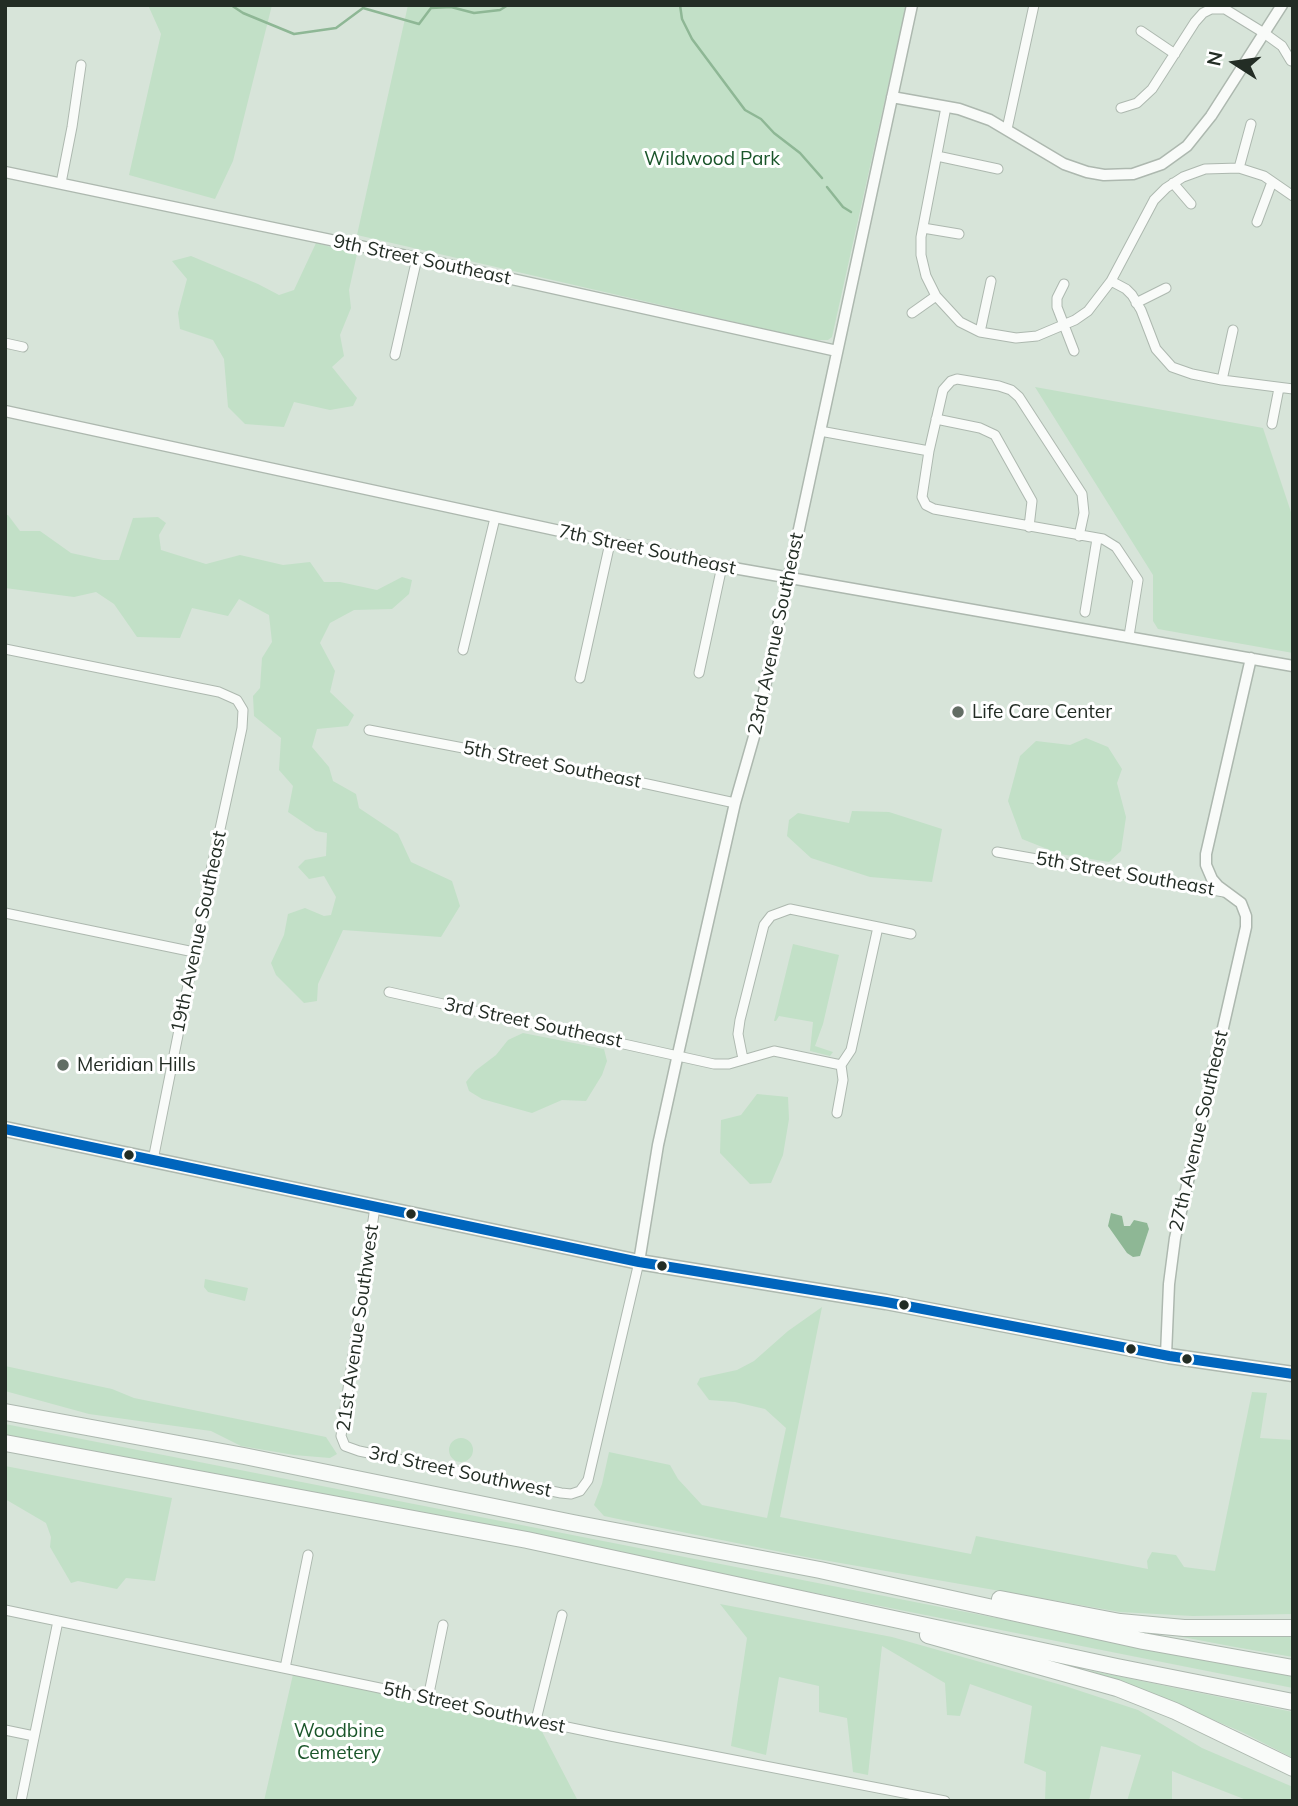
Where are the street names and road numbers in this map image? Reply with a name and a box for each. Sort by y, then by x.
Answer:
street label: 9th Street Southeast [331,230,513,290]
street label: 7th Street Southeast [556,520,738,580]
street label: 23rd Avenue Southeast [743,531,809,737]
street label: 5th Street Southeast [461,737,643,793]
street label: 19th Avenue Southeast [166,829,232,1035]
street label: 5th Street Southeast [1034,847,1216,901]
street label: 3rd Street Southeast [442,993,624,1053]
street label: 27th Avenue Southeast [1165,1028,1233,1234]
street label: 21st Avenue Southwest [332,1223,384,1433]
street label: 3rd Street Southwest [367,1442,553,1502]
street label: 5th Street Southwest [381,1678,567,1738]

